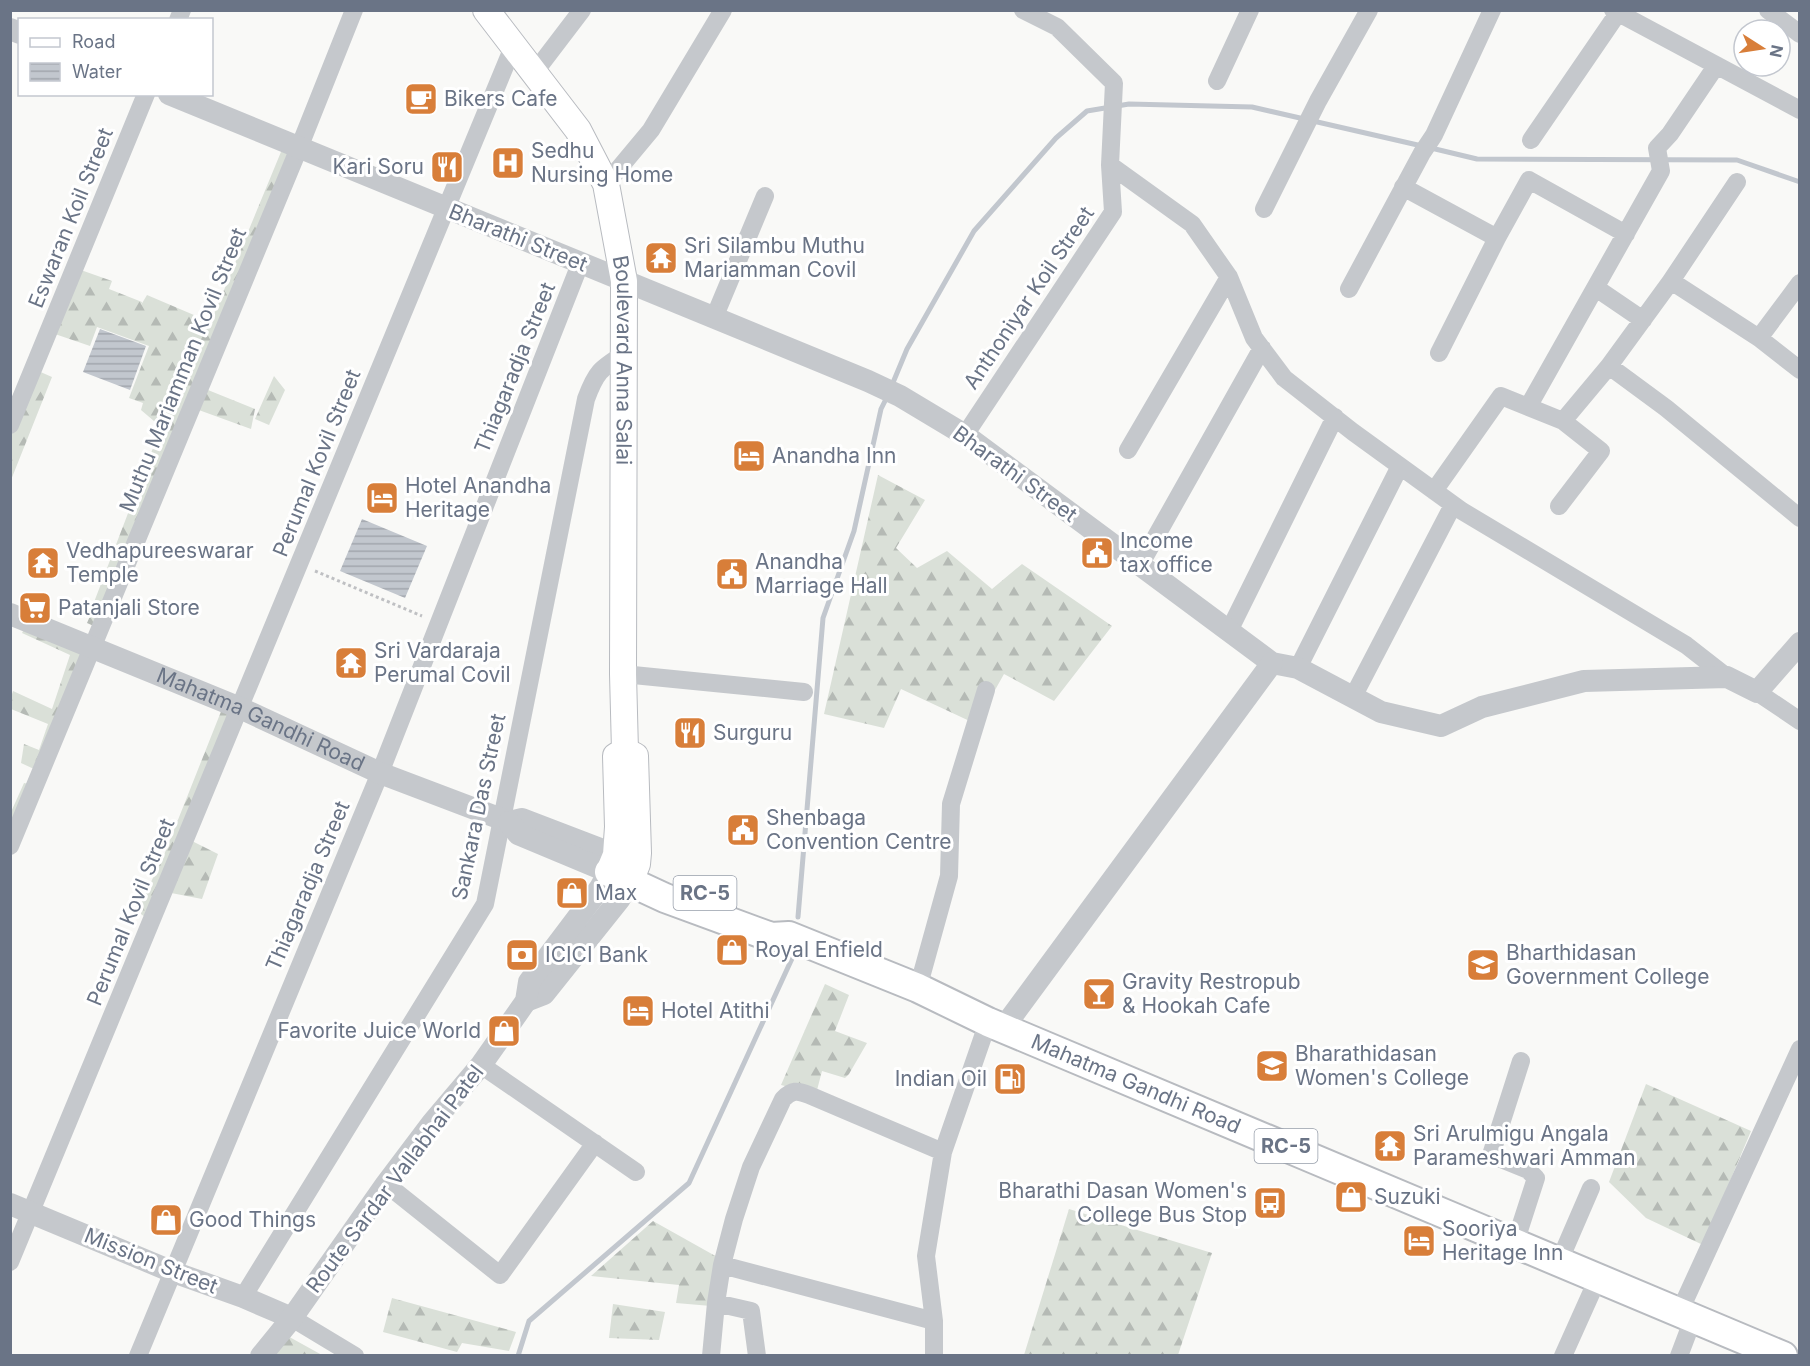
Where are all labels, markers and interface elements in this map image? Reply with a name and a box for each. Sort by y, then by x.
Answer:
legend [18,18,213,96]
north arrow [1732,18,1792,78]
text: Road [72,31,115,52]
text: N [1766,43,1788,59]
text: Water [72,61,122,82]
cafe icon: Bikers Cafe [403,81,439,117]
place label: Bikers Cafe [444,86,558,111]
street label: Eswaran Koil Street [23,124,118,311]
place label: Sedhu Nursing Home [531,138,673,187]
hospital icon: Sedhu Nursing Home [490,145,526,181]
restaurant icon: Kari Soru [429,149,465,185]
place label: Kari Soru [332,154,424,179]
street label: Bharathi Street [445,198,591,277]
street label: Anthoniyar Koil Street [958,202,1099,394]
street label: Muthu Mariamman Kovil Street [114,224,251,516]
place label: Sri Silambu Muthu Mariamman Covil [684,233,865,282]
temple icon: Sri Silambu Muthu Mariamman Covil [643,240,679,276]
street label: Boulevard Anna Salai [608,253,637,465]
street label: Thiagaradja Street [469,279,560,457]
street label: Perumal Kovil Street [268,365,366,560]
street label: Bharathi Street [948,420,1082,527]
hotel icon: Anandha Inn [731,438,767,474]
place label: Anandha Inn [772,443,897,468]
place label: Hotel Anandha Heritage [405,473,551,522]
hotel icon: Hotel Anandha Heritage [364,480,400,516]
place label: Income tax office [1120,528,1213,577]
public building icon: Income tax office [1079,535,1115,571]
place label: Vedhapureeswarar Temple [66,538,254,587]
temple icon: Vedhapureeswarar Temple [25,545,61,581]
place label: Anandha Marriage Hall [755,549,888,598]
public building icon: Anandha Marriage Hall [714,556,750,592]
supermarket icon: Patanjali Store [17,590,53,626]
place label: Patanjali Store [58,595,200,620]
place label: Sri Vardaraja Perumal Covil [374,638,511,687]
temple icon: Sri Vardaraja Perumal Covil [333,645,369,681]
street label: Mahatma Gandhi Road [153,662,369,776]
street label: Sankara Das Street [447,711,510,902]
restaurant icon: Surguru [672,715,708,751]
place label: Surguru [713,720,792,745]
street label: Thiagaradja Street [260,797,355,975]
place label: Shenbaga Convention Centre [766,805,952,854]
public building icon: Shenbaga Convention Centre [725,812,761,848]
street label: Perumal Kovil Street [82,814,180,1009]
shop icon: Max [554,875,590,911]
road number: RC-5 [674,876,736,910]
place label: Max [595,880,637,905]
shop icon: Royal Enfield [714,932,750,968]
bank icon: ICICI Bank [504,937,540,973]
place label: Royal Enfield [755,937,883,962]
place label: Bharthidasan Government College [1506,940,1709,989]
place label: ICICI Bank [545,942,648,967]
school or university icon: Bharthidasan Government College [1465,947,1501,983]
place label: Gravity Restropub & Hookah Cafe [1122,969,1301,1018]
bar icon: Gravity Restropub & Hookah Cafe [1081,976,1117,1012]
hotel icon: Hotel Atithi [620,993,656,1029]
place label: Hotel Atithi [661,998,770,1023]
shop icon: Favorite Juice World [486,1013,522,1049]
place label: Favorite Juice World [277,1018,481,1043]
street label: Mahatma Gandhi Road [1028,1029,1245,1139]
place label: Bharathidasan Women's College [1295,1041,1469,1090]
school or university icon: Bharathidasan Women's College [1254,1048,1290,1084]
street label: Route Sardar Vallabhai Patel [301,1060,488,1298]
fuel station icon: Indian Oil [992,1061,1028,1097]
place label: Indian Oil [895,1066,987,1091]
place label: Sri Arulmigu Angala Parameshwari Amman [1413,1121,1636,1170]
temple icon: Sri Arulmigu Angala Parameshwari Amman [1372,1128,1408,1164]
road number: RC-5 [1254,1129,1318,1163]
place label: Bharathi Dasan Women's College Bus Stop [998,1178,1247,1227]
shop icon: Suzuki [1333,1179,1369,1215]
place label: Suzuki [1374,1184,1441,1209]
bus stop icon: Bharathi Dasan Women's College Bus Stop [1252,1185,1288,1221]
shop icon: Good Things [148,1202,184,1238]
place label: Good Things [189,1207,316,1232]
place label: Sooriya Heritage Inn [1442,1216,1563,1265]
street label: Mission Street [81,1222,222,1299]
hotel icon: Sooriya Heritage Inn [1401,1223,1437,1259]

